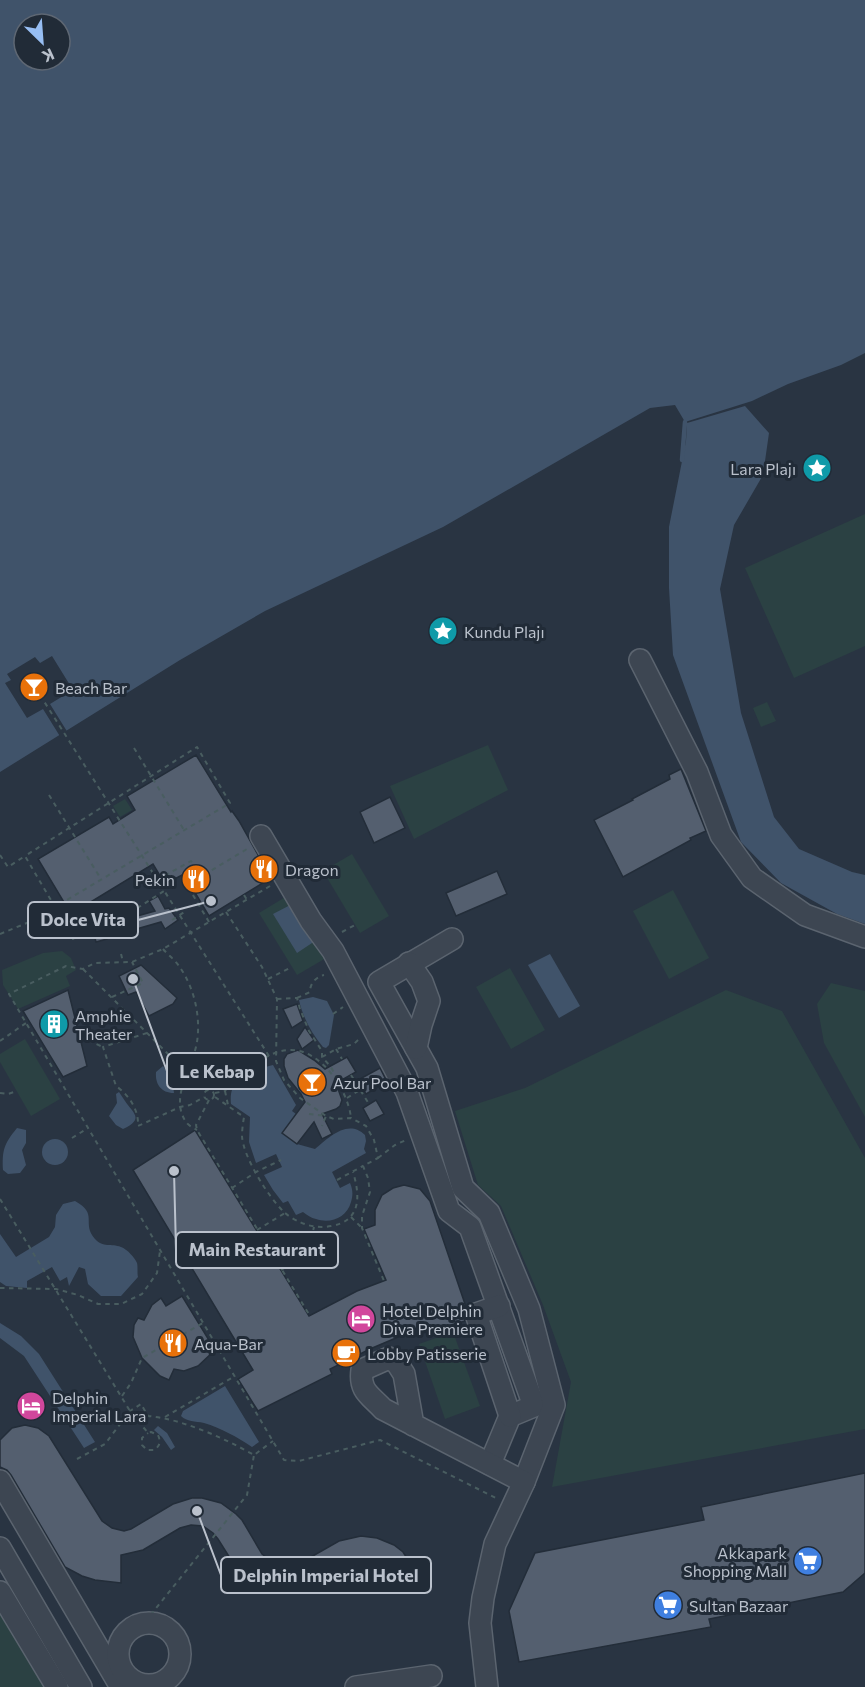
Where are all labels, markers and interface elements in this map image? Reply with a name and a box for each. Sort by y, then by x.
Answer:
north arrow [12,12,72,72]
text: K [39,45,58,67]
place icon: Lara Plajı [801,452,833,484]
place label: Lara Plajı [730,459,796,478]
place icon: Kundu Plajı [427,615,459,647]
place label: Kundu Plajı [464,622,545,641]
bar icon: Beach Bar [18,671,50,703]
place label: Beach Bar [55,678,128,697]
restaurant icon: Dragon [248,853,280,885]
place label: Dragon [285,860,339,879]
restaurant icon: Pekin [180,863,212,895]
place label: Pekin [135,870,175,889]
callout: Dolce Vita [28,902,138,938]
text: Dolce Vita [40,908,126,930]
place label: Amphie Theater [75,1006,133,1043]
building icon: Amphie Theater [38,1008,70,1040]
callout: Le Kebap [167,1053,266,1089]
text: Le Kebap [179,1060,255,1082]
bar icon: Azur Pool Bar [296,1066,328,1098]
place label: Azur Pool Bar [333,1073,432,1092]
callout: Main Restaurant [176,1232,338,1268]
text: Main Restaurant [188,1238,326,1260]
place label: Hotel Delphin Diva Premiere [382,1301,483,1338]
hotel icon: Hotel Delphin Diva Premiere [345,1303,377,1335]
restaurant icon: Aqua-Bar [157,1327,189,1359]
place label: Aqua-Bar [194,1334,264,1353]
cafe icon: Lobby Patisserie [330,1337,362,1369]
place label: Lobby Patisserie [367,1344,487,1363]
place label: Delphin Imperial Lara [52,1388,146,1425]
hotel icon: Delphin Imperial Lara [15,1390,47,1422]
place label: Akkapark Shopping Mall [683,1543,787,1580]
supermarket icon: Akkapark Shopping Mall [792,1545,824,1577]
callout: Delphin Imperial Hotel [221,1557,431,1593]
text: Delphin Imperial Hotel [233,1564,419,1586]
supermarket icon: Sultan Bazaar [652,1589,684,1621]
place label: Sultan Bazaar [689,1596,789,1615]

